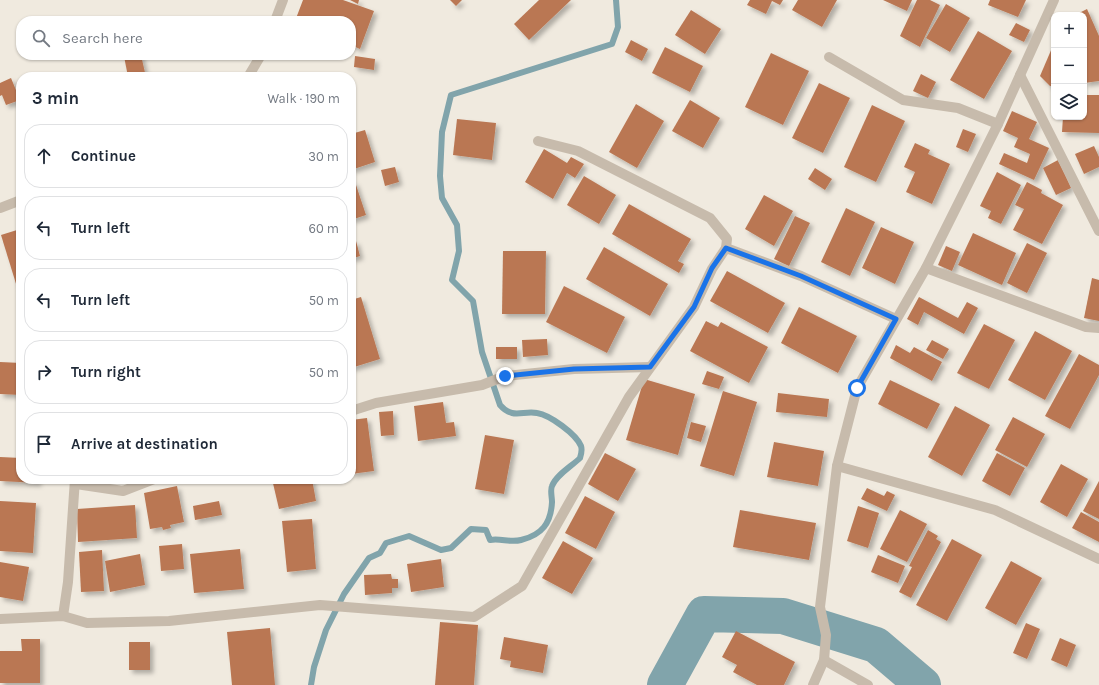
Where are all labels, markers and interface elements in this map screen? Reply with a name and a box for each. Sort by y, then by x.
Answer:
map controls [1051,12,1087,120]
button: + [1051,12,1087,48]
search box [16,16,356,60]
icon: search [30,27,52,49]
text: Search here [62,29,143,47]
button: − [1051,48,1087,84]
button: layers [1051,84,1087,120]
text: 3 min [32,88,79,108]
text: Walk · 190 m [267,91,340,106]
icon: ahead [33,145,55,167]
text: Continue [71,147,136,165]
text: 30 m [308,149,339,164]
icon: left [33,217,55,239]
text: Turn left [71,219,130,237]
text: 60 m [309,221,339,236]
icon: left [33,289,55,311]
text: Turn left [71,291,130,309]
text: 50 m [309,293,339,308]
icon: right [33,361,55,383]
text: Turn right [71,363,141,381]
text: 50 m [309,365,339,380]
route end [496,367,514,385]
route start [848,379,866,397]
icon: arrive [33,433,55,455]
text: Arrive at destination [71,435,218,453]

